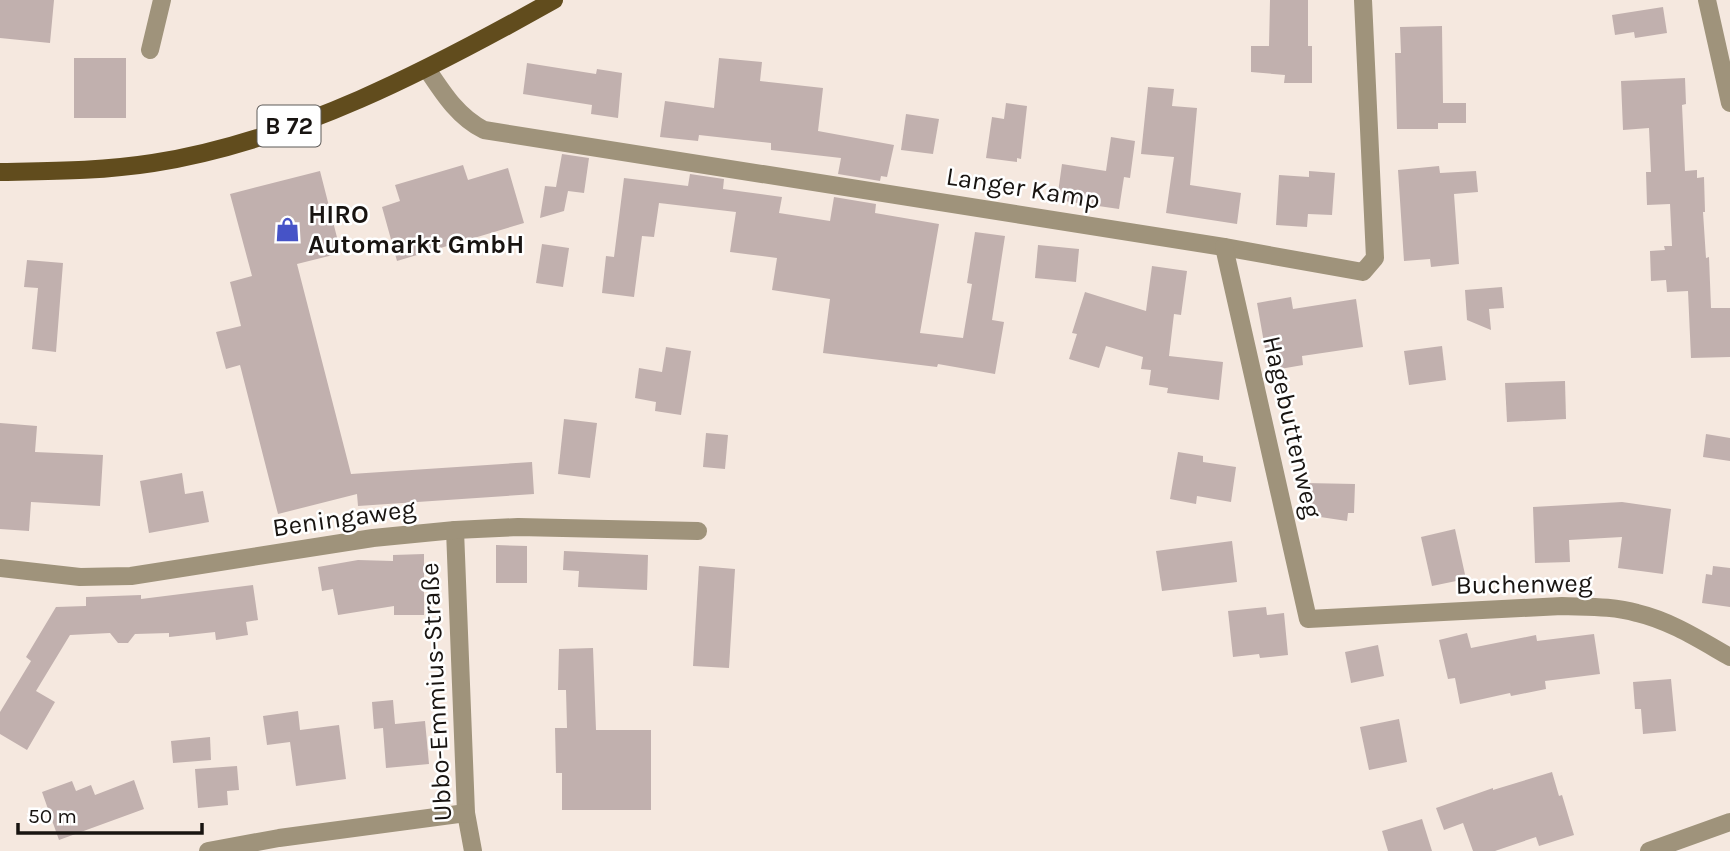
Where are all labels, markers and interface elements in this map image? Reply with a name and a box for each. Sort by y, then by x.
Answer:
road number: B 72 [258,106,320,146]
street label: Langer Kamp [944,161,1102,215]
place label: HIRO Automarkt GmbH [308,199,524,260]
shop icon: HIRO Automarkt GmbH [274,215,302,243]
street label: Hagebuttenweg [1256,333,1328,522]
street label: Beningaweg [270,493,418,543]
street label: Ubbo-Emmius-Straße [414,562,458,822]
street label: Buchenweg [1455,567,1593,601]
scale bar [18,792,201,836]
text: 50 m [28,804,77,828]

